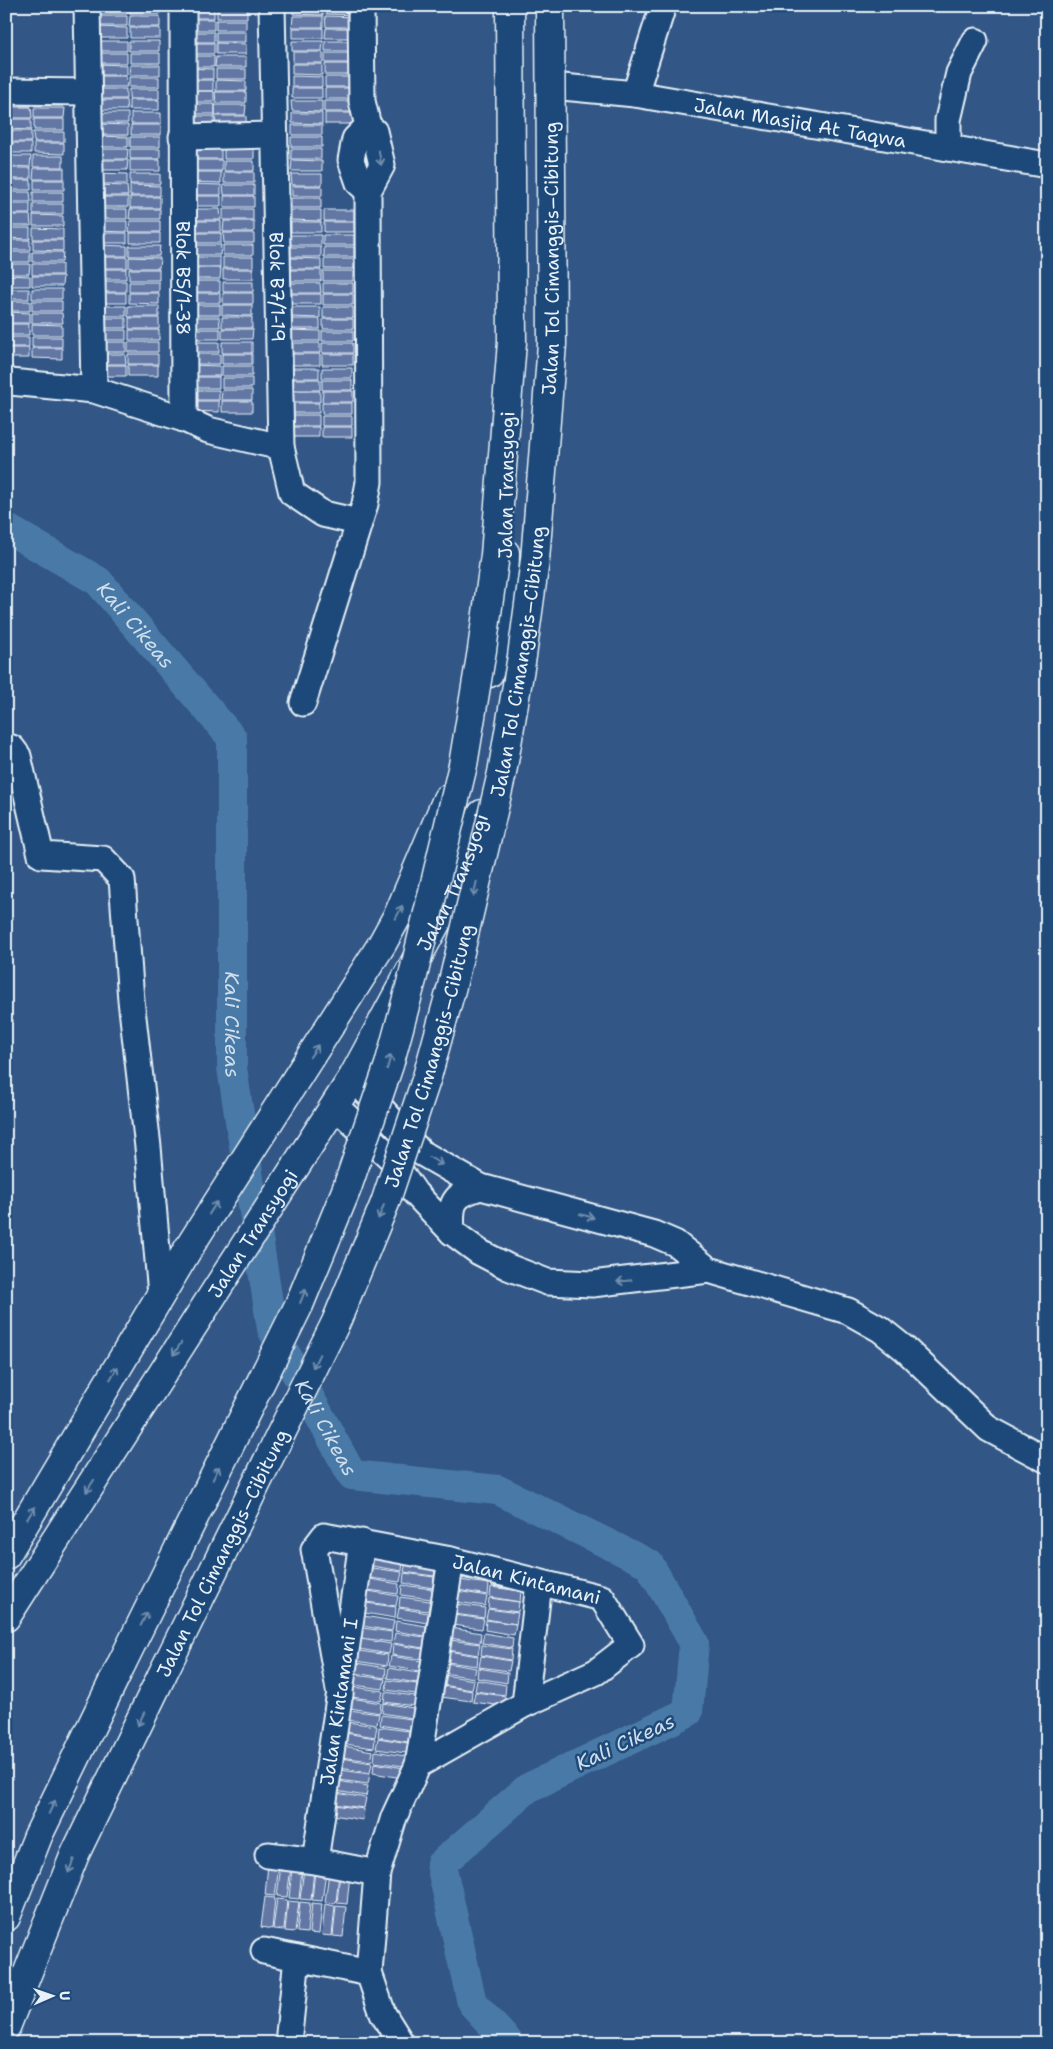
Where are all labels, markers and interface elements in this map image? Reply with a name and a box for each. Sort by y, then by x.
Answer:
street label: Jalan Masjid At Taqwa [692,92,908,154]
street label: Jalan Tol Cimanggis–Cibitung [536,122,565,396]
one-way arrow [375,150,385,166]
street label: Blok B5/1-38 [171,221,196,335]
street label: Blok B7/1-19 [264,232,291,342]
street label: Jalan Transyogi [493,411,520,559]
street label: Jalan Tol Cimanggis–Cibitung [485,525,551,799]
water label: Kali Cikeas [91,576,180,674]
street label: Jalan Transyogi [411,810,494,955]
one-way arrow [470,880,479,896]
one-way arrow [395,905,404,920]
street label: Jalan Tol Cimanggis–Cibitung [379,922,479,1191]
water label: Kali Cikeas [219,971,246,1080]
one-way arrow [309,1044,319,1058]
one-way arrow [385,1054,395,1070]
one-way arrow [428,1156,442,1166]
street label: Jalan Transyogi [202,1165,303,1303]
one-way arrow [209,1202,219,1216]
one-way arrow [375,1205,384,1220]
one-way arrow [579,1211,595,1221]
one-way arrow [617,1276,633,1285]
one-way arrow [298,1289,308,1304]
one-way arrow [172,1342,182,1356]
one-way arrow [311,1354,321,1369]
one-way arrow [110,1367,120,1381]
water label: Kali Cikeas [289,1375,363,1481]
street label: Jalan Tol Cimanggis–Cibitung [151,1425,294,1682]
one-way arrow [212,1466,221,1481]
one-way arrow [84,1479,94,1493]
one-way arrow [26,1505,36,1520]
street label: Jalan Kintamani [450,1549,603,1610]
one-way arrow [140,1612,149,1627]
street label: Jalan Kintamani I [314,1616,364,1787]
water label: Kali Cikeas [571,1708,679,1776]
one-way arrow [136,1711,145,1726]
one-way arrow [48,1800,57,1815]
one-way arrow [65,1858,74,1873]
north arrow [28,1972,78,2022]
text: U [56,1990,74,2001]

